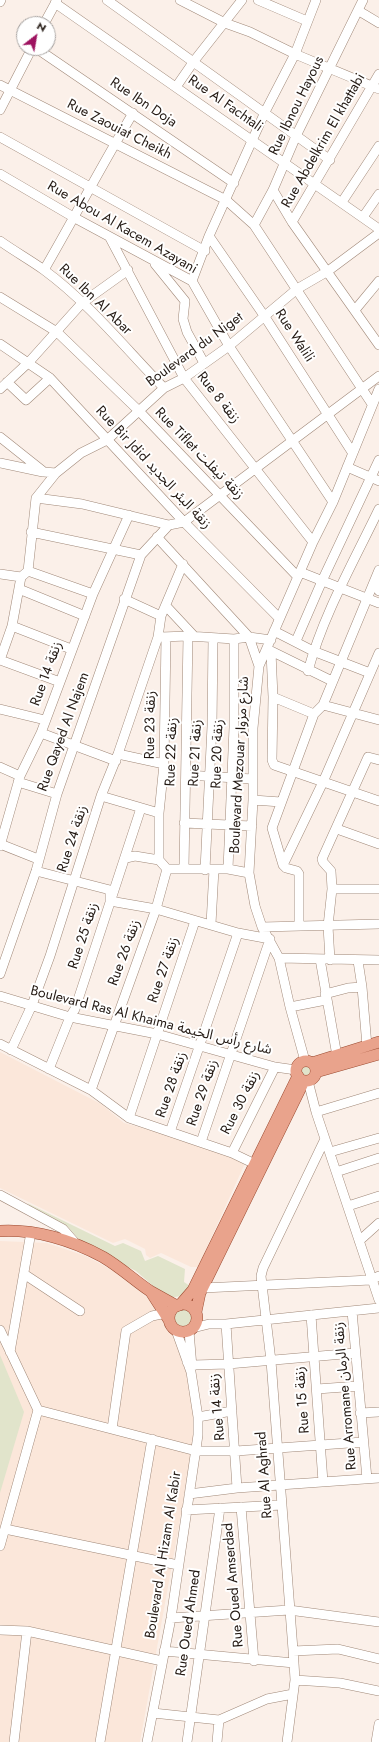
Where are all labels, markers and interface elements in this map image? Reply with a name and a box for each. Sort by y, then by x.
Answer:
north arrow [16,16,56,56]
text: N [34,17,50,36]
street label: Rue Ibnou Hayous [266,54,328,158]
street label: Rue Abdelkrim El khattabi [279,71,369,211]
street label: Rue Al Fachtali [184,72,266,136]
street label: Rue Ibn Doja [106,75,180,131]
street label: Rue Zaouiat Cheikh [64,96,174,164]
street label: Rue Abou Al Kacem Azayani [44,178,200,278]
street label: Rue Ibn Al Abar [55,261,135,339]
street label: Rue Walili [271,306,317,366]
street label: Boulevard du Niget [143,309,247,391]
street label: Rue 8 زنقة [193,369,243,427]
street label: Rue Bir Jdid زنقة البئر الجديد [92,403,214,533]
street label: Rue Tiflet زنقة تيفلت [151,405,247,503]
street label: Rue 14 زنقة [28,639,66,709]
street label: Rue Qayed Al Najem [35,670,93,794]
street label: Boulevard Mezouar شارع مزوار [227,676,253,854]
street label: Rue 23 زنقة [142,691,160,759]
street label: Rue 22 زنقة [162,717,182,787]
street label: Rue 21 زنقة [186,719,206,787]
street label: Rue 20 زنقة [208,719,228,789]
street label: Rue 24 زنقة [54,804,92,874]
street label: Rue 25 زنقة [65,901,103,971]
street label: Rue 26 زنقة [105,918,145,988]
street label: Rue 27 زنقة [145,935,183,1005]
street label: Boulevard Ras Al Khaima شارع رأس الخيمة [29,983,273,1059]
street label: Rue 28 زنقة [153,1050,191,1120]
street label: Rue 29 زنقة [184,1058,222,1128]
street label: Rue 30 زنقة [218,1068,264,1138]
street label: Rue Arromane زنقة الرمان [331,1321,361,1471]
street label: Rue 15 زنقة [292,1366,314,1434]
street label: Rue 14 زنقة [207,1373,229,1441]
street label: Rue Al Aghrad [254,1431,276,1519]
street label: Boulevard Al Hizam Al Kabir [142,1470,186,1640]
street label: Rue Oued Amserdad [220,1522,248,1648]
street label: Rue Oued Ahmed [173,1569,205,1677]

